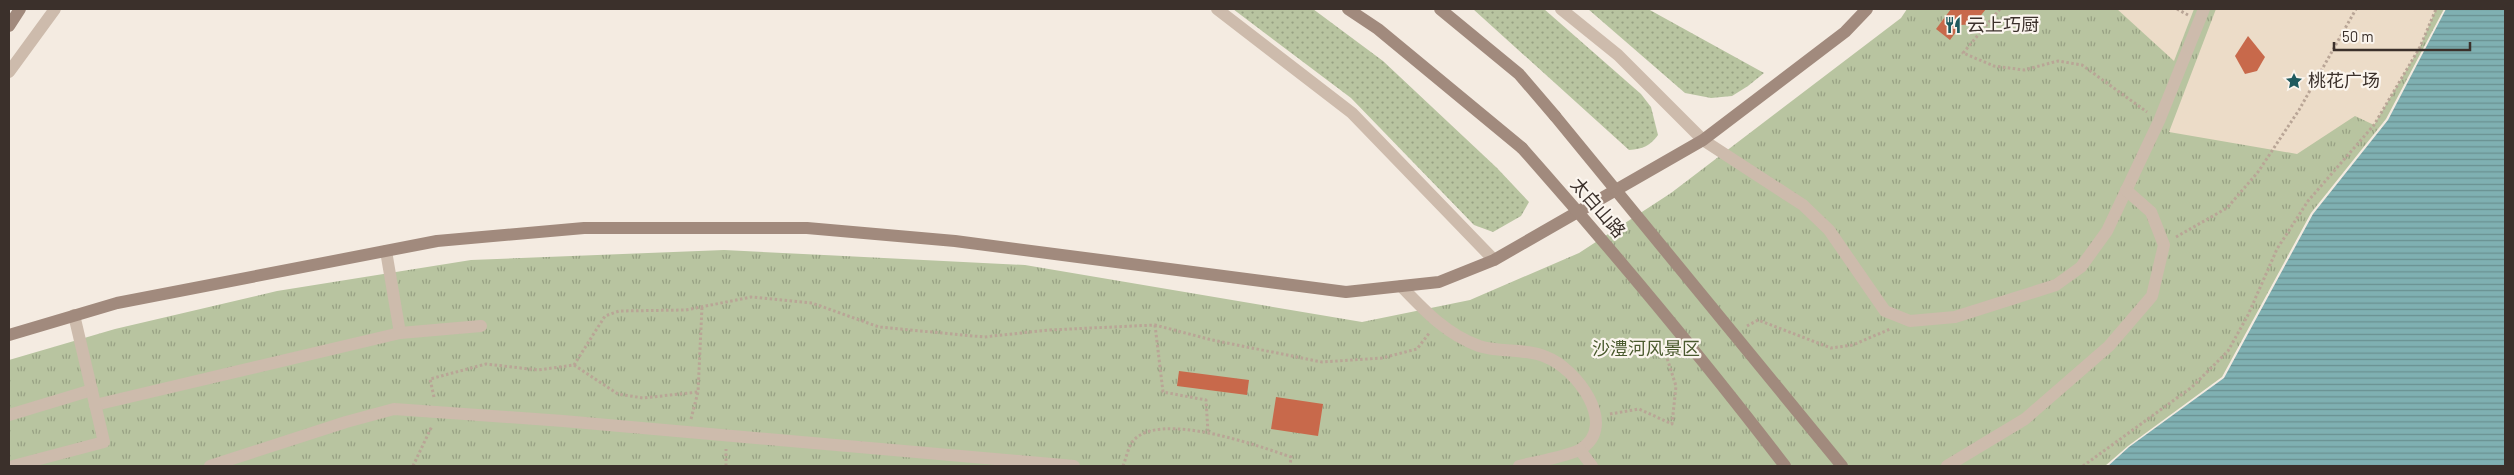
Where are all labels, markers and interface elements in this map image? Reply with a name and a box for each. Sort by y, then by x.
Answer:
place label: 云上巧厨 [1967,13,2039,35]
restaurant icon: 云上巧厨 [1943,15,1963,35]
scale bar [2334,20,2470,52]
text: 50 m [2342,27,2374,45]
place label: 桃花广场 [2308,69,2380,91]
place icon: 桃花广场 [2284,71,2304,91]
street label: 太白山路 [1567,173,1631,242]
park label: 沙澧河风景区 [1592,337,1700,359]

